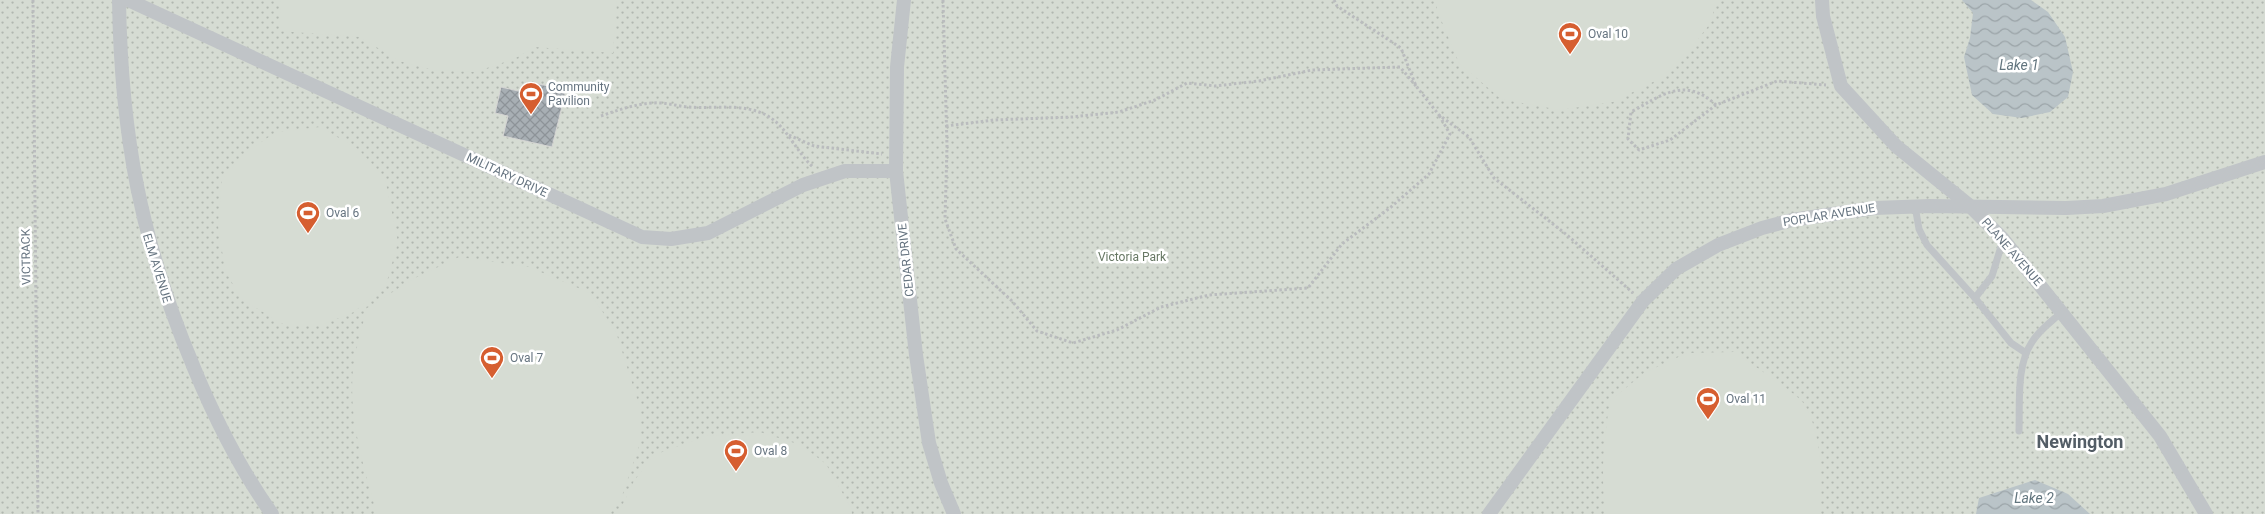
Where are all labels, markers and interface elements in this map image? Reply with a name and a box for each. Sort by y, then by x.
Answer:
sports icon: Oval 10 [1557,21,1583,55]
place label: Oval 10 [1588,27,1628,41]
water label: Lake 1 [1999,57,2039,73]
place label: Community Pavilion [548,80,610,108]
sports icon: Community Pavilion [518,81,544,115]
street label: MILITARY DRIVE [464,150,550,200]
sports icon: Oval 6 [295,200,321,234]
street label: POPLAR AVENUE [1782,201,1876,229]
place label: Oval 6 [326,206,359,220]
street label: PLANE AVENUE [1979,215,2045,289]
street label: CEDAR DRIVE [895,223,917,297]
street label: VICTRACK [19,228,33,285]
street label: ELM AVENUE [140,232,174,304]
park label: Victoria Park [1098,250,1167,264]
sports icon: Oval 7 [479,345,505,379]
place label: Oval 7 [510,351,543,365]
sports icon: Oval 11 [1695,386,1721,420]
place label: Oval 11 [1726,392,1766,406]
district label: Newington [2037,431,2123,452]
sports icon: Oval 8 [723,438,749,472]
place label: Oval 8 [754,444,787,458]
water label: Lake 2 [2014,490,2054,506]

